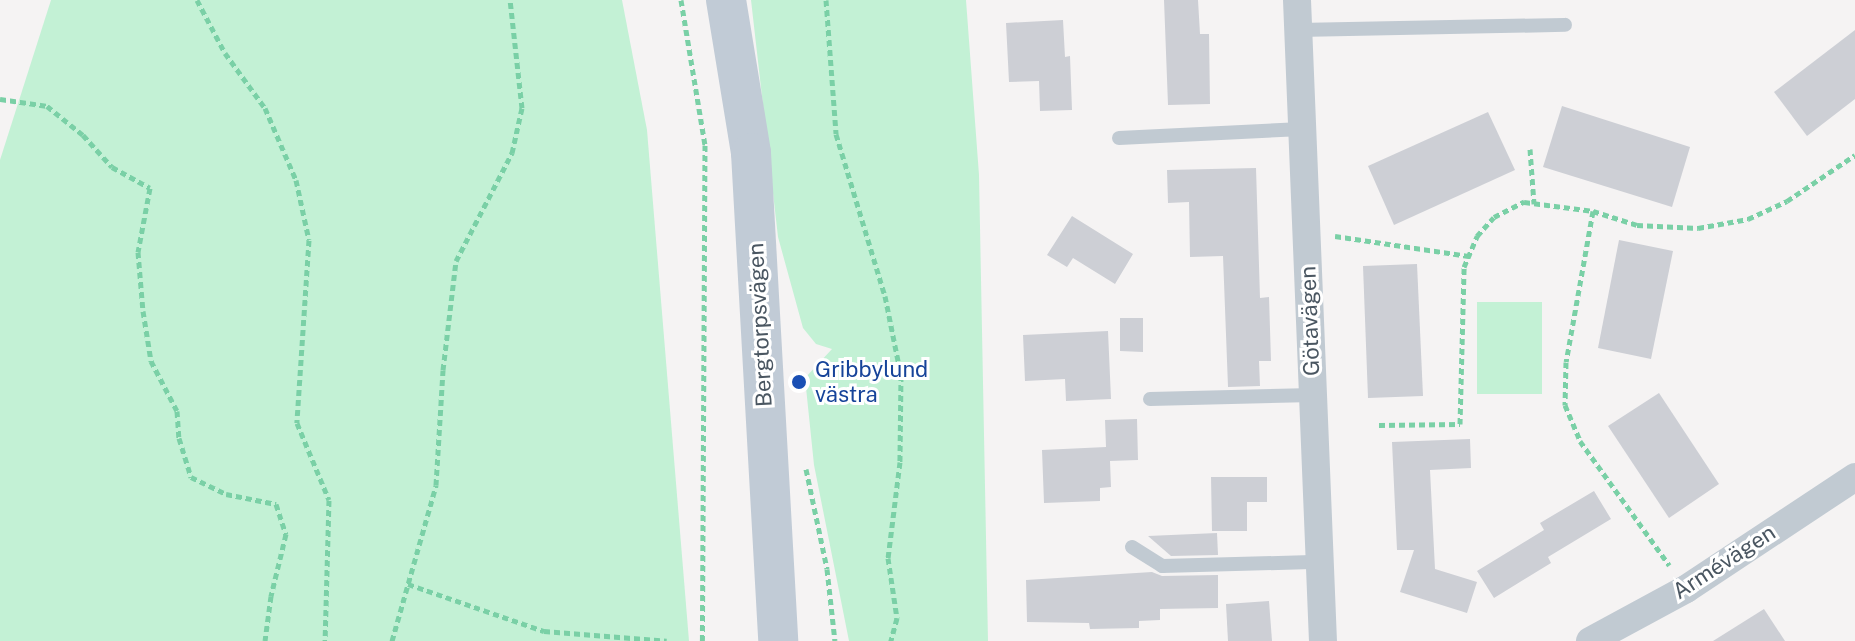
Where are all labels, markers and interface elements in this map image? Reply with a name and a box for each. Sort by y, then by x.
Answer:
street label: Bergtorpsvägen [743,242,777,408]
street label: Götavägen [1295,266,1325,376]
place label: Gribbylund västra [815,356,928,408]
marker: Gribbylund västra [790,373,808,391]
street label: Armévägen [1668,519,1780,605]

